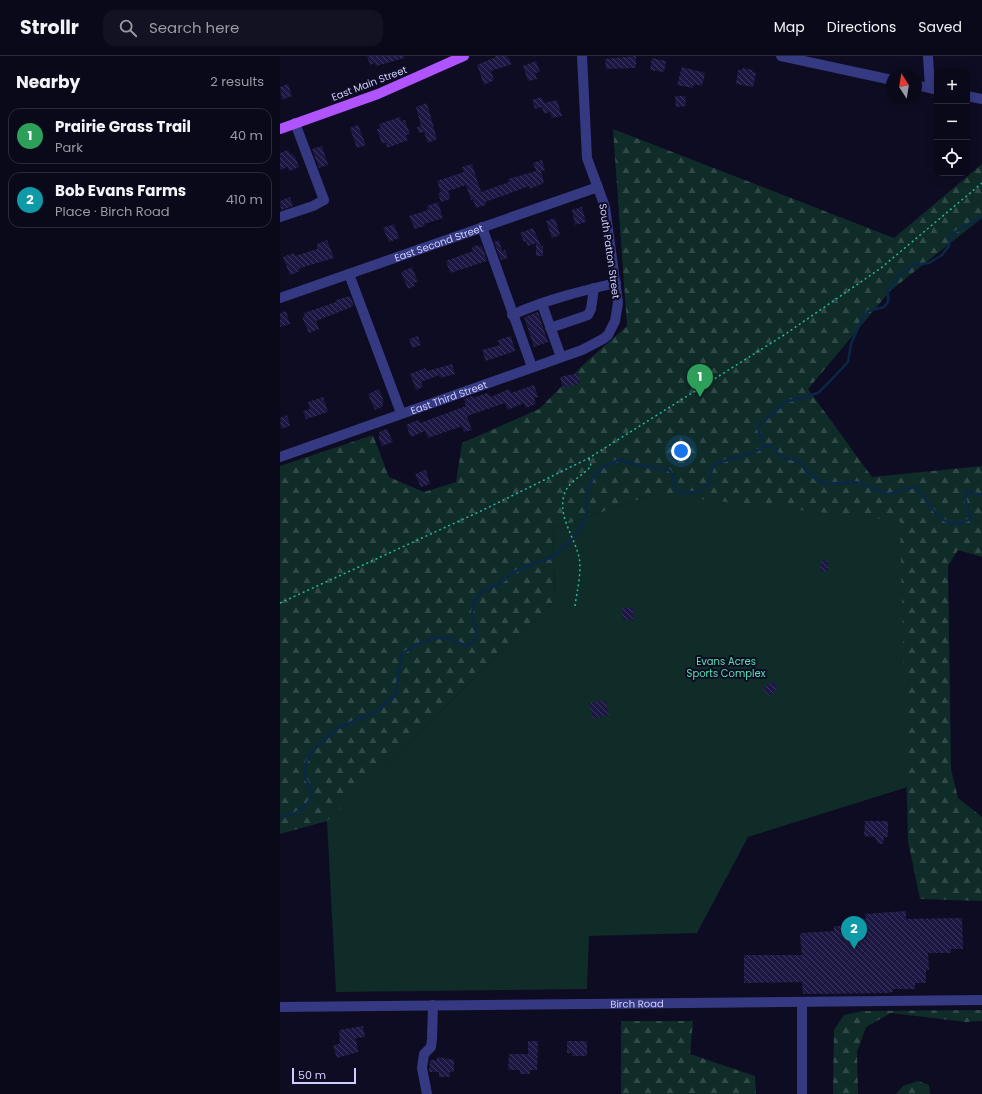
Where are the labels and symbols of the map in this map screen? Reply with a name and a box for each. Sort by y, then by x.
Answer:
street label: East Main Street [329,62,409,105]
north arrow [886,68,922,104]
street label: South Patton Street [595,203,624,300]
street label: East Second Street [392,221,486,266]
pin: 1 [687,364,713,397]
street label: East Third Street [409,377,490,418]
your location [671,441,691,461]
park label: Evans Acres Sports Complex [687,654,766,681]
pin: 2 [841,916,867,949]
street label: Birch Road [610,996,664,1012]
scale bar [292,1066,356,1085]

